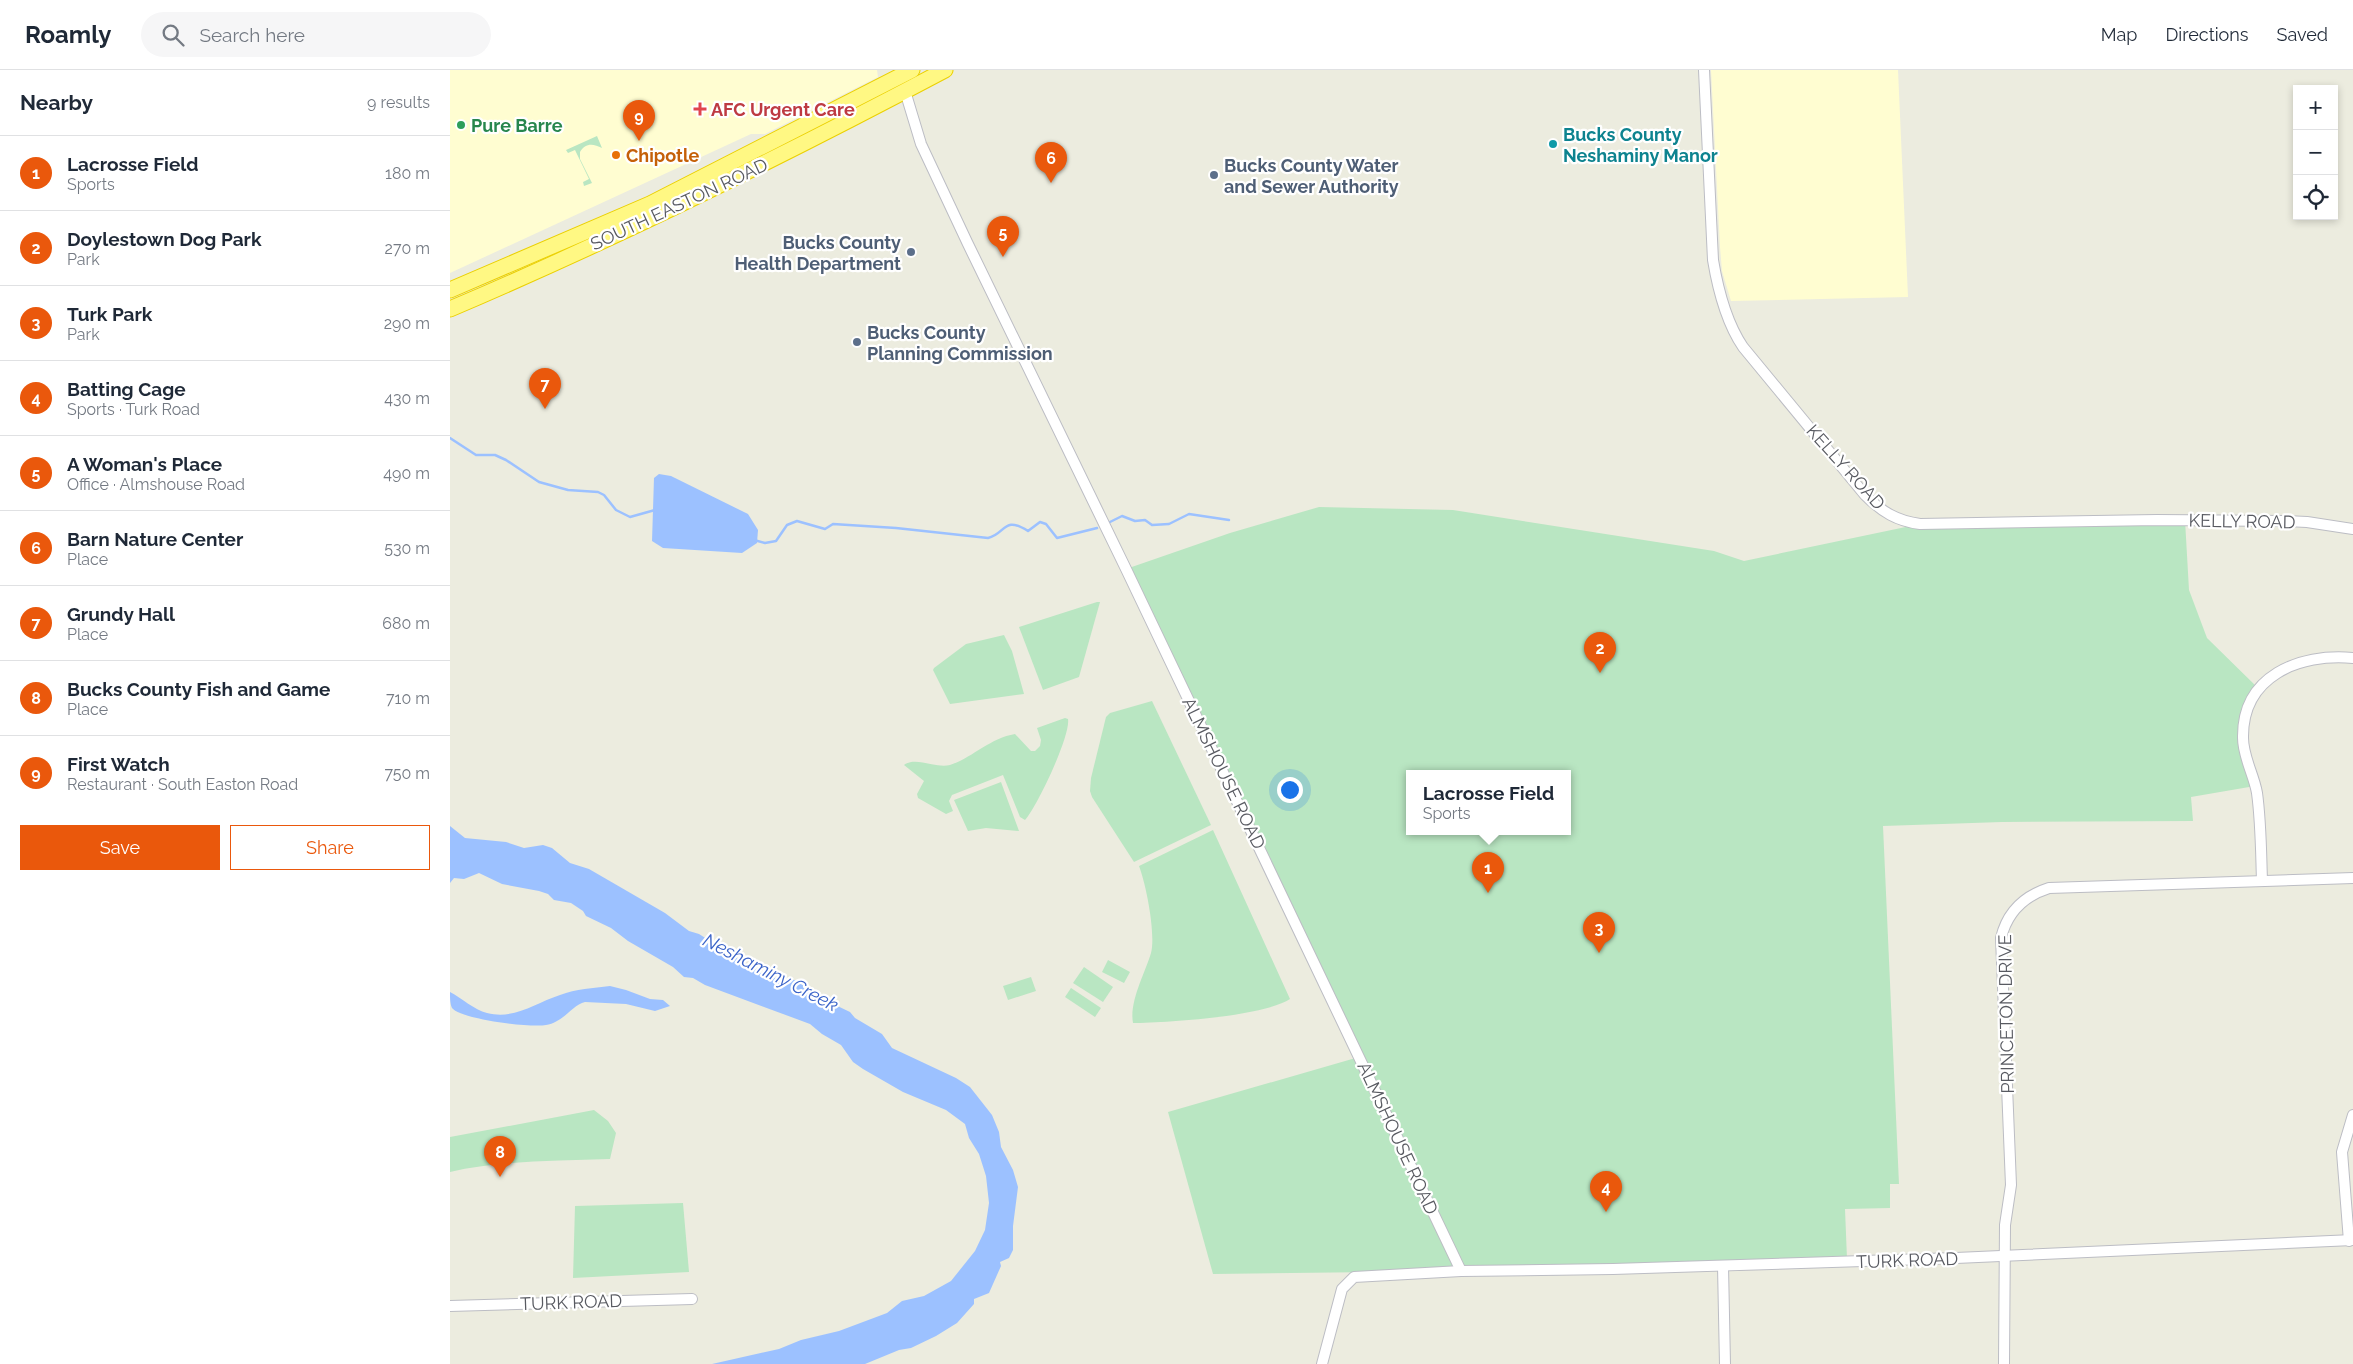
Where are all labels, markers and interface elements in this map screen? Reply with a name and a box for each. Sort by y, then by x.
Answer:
search box [141,12,491,57]
text: Roamly [25,20,111,49]
icon: search [159,21,187,49]
text: Search here [199,24,305,46]
text: Map [2101,24,2137,45]
text: Directions [2165,24,2249,45]
text: Saved [2277,24,2328,45]
map controls [2293,85,2338,220]
button: + [2293,85,2338,130]
text: Nearby [20,90,93,115]
text: 9 results [367,93,430,112]
place label: AFC Urgent Care [711,99,855,120]
pin: 9 [623,100,655,141]
marker: AFC Urgent Care [693,102,707,116]
place label: Pure Barre [471,115,563,136]
marker: Pure Barre [455,119,467,131]
place label: Bucks County Neshaminy Manor [1563,124,1718,166]
button: − [2293,130,2338,175]
marker: Bucks County Neshaminy Manor [1547,138,1559,150]
pin: 6 [1035,142,1067,183]
place label: Chipotle [626,145,700,166]
marker: Chipotle [610,149,622,161]
text: Lacrosse Field [67,153,199,175]
street label: SOUTH EASTON ROAD [587,154,771,254]
place label: Bucks County Water and Sewer Authority [1224,155,1399,197]
text: 1 [32,164,40,183]
text: 180 m [385,164,430,183]
marker: Bucks County Water and Sewer Authority [1208,169,1220,181]
text: Sports [67,175,115,194]
button: locate [2293,175,2338,220]
pin: 5 [987,216,1019,257]
text: Doylestown Dog Park [67,228,262,250]
place label: Bucks County Health Department [734,232,901,274]
text: 2 [31,239,41,258]
text: 270 m [385,239,430,258]
marker: Bucks County Health Department [905,246,917,258]
text: Park [67,250,100,269]
text: Turk Park [67,303,152,325]
text: 3 [32,314,40,333]
text: 290 m [384,314,430,333]
place label: Bucks County Planning Commission [867,322,1053,364]
text: Park [67,325,100,344]
marker: Bucks County Planning Commission [851,336,863,348]
pin: 7 [529,368,561,409]
text: Batting Cage [67,378,186,400]
text: 4 [31,389,41,408]
text: 430 m [384,389,430,408]
text: Sports · Turk Road [67,400,200,419]
street label: KELLY ROAD [1802,420,1890,514]
text: A Woman's Place [67,453,222,475]
text: 5 [32,464,40,483]
text: 490 m [383,464,430,483]
text: Office · Almshouse Road [67,475,245,494]
street label: KELLY ROAD [2188,510,2296,532]
text: Barn Nature Center [67,528,243,550]
text: 6 [31,539,41,558]
text: 530 m [384,539,430,558]
text: Place [67,550,108,569]
text: Grundy Hall [67,603,175,625]
text: 7 [32,614,40,633]
text: 680 m [382,614,430,633]
text: Place [67,625,108,644]
pin: 2 [1584,632,1616,673]
text: Bucks County Fish and Game [67,678,330,700]
text: 8 [31,689,41,708]
text: 710 m [386,689,430,708]
street label: ALMSHOUSE ROAD [1178,694,1270,852]
text: Place [67,700,108,719]
text: First Watch [67,753,170,775]
text: 9 [31,764,41,783]
text: 750 m [384,764,430,783]
popup [1406,770,1571,835]
text: Restaurant · South Easton Road [67,775,298,794]
your location [1277,777,1303,803]
text: Lacrosse Field [1423,782,1554,804]
text: Sports [1423,804,1471,823]
button: Save [20,825,220,870]
button: Share [230,825,430,870]
pin: 1 [1472,852,1504,893]
pin: 3 [1583,912,1615,953]
water label: Neshaminy Creek [700,928,842,1016]
street label: PRINCETON DRIVE [1994,934,2018,1094]
street label: ALMSHOUSE ROAD [1353,1058,1443,1218]
pin: 8 [484,1136,516,1177]
pin: 4 [1590,1171,1622,1212]
street label: TURK ROAD [1856,1248,1959,1272]
street label: TURK ROAD [520,1290,623,1314]

